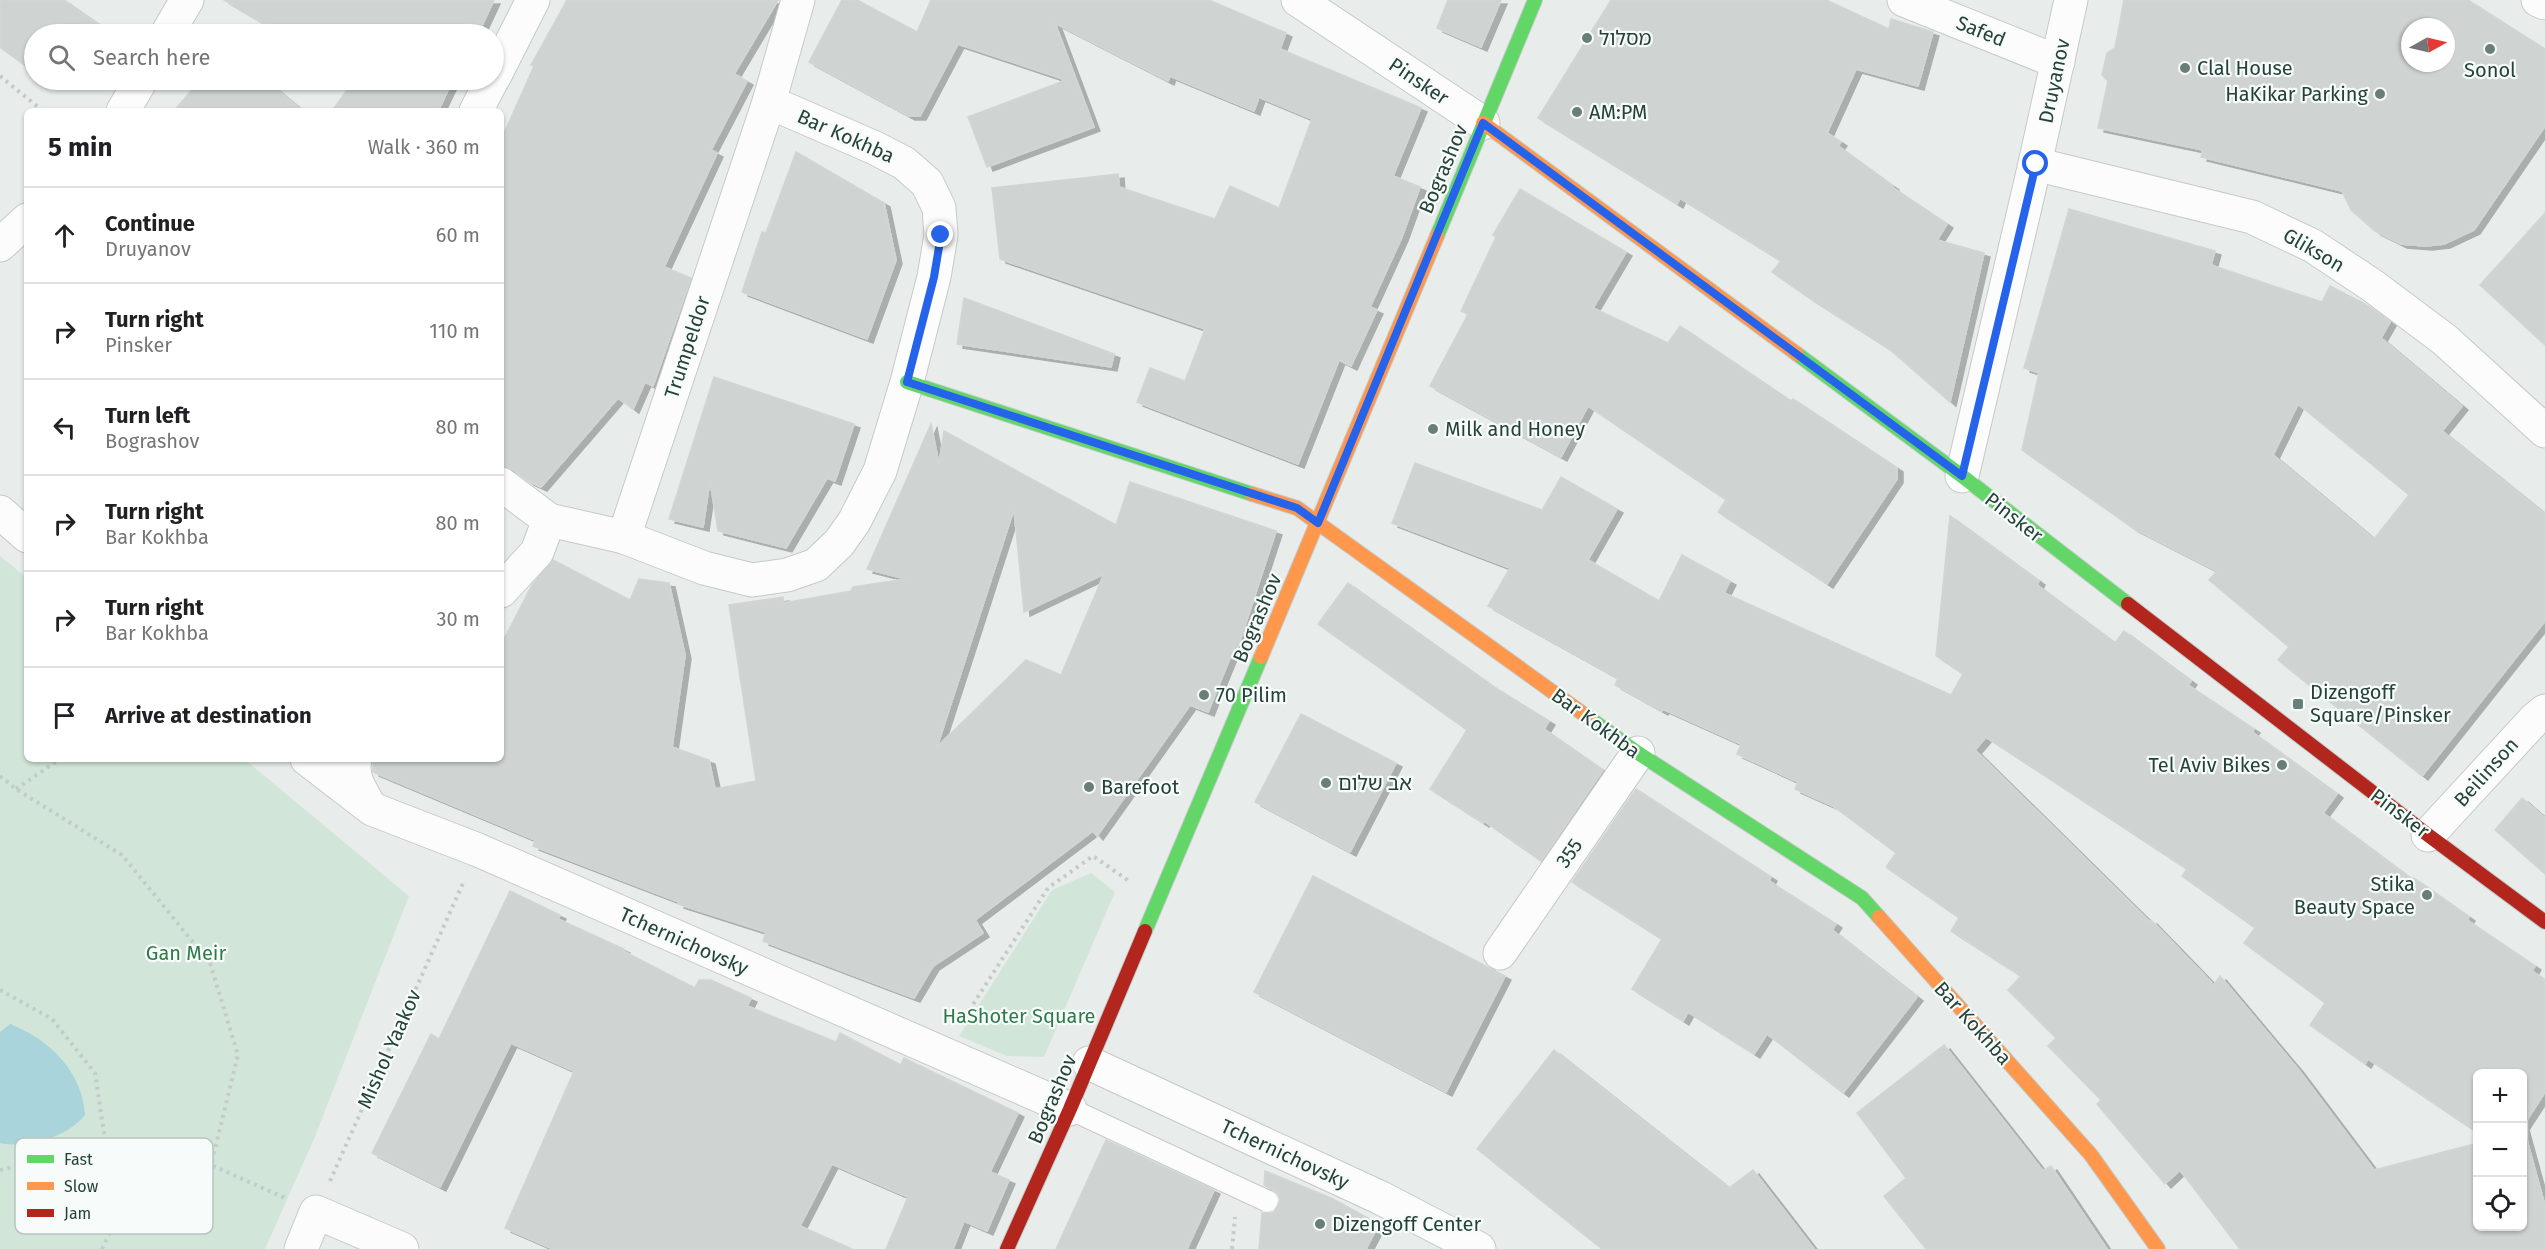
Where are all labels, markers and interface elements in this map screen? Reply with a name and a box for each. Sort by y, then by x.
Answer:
street label: Safed [1953,10,2009,52]
north arrow [2401,18,2455,72]
search box [24,24,504,90]
place label: מסלול [1599,26,1651,50]
marker: מסלול [1580,31,1594,45]
street label: Druyanov [2033,36,2075,125]
icon: search [45,41,78,74]
marker: Sonol [2483,42,2497,56]
text: Search here [93,44,211,71]
street label: Pinsker [1385,52,1454,110]
place label: Clal House [2197,56,2293,80]
place label: Sonol [2464,58,2516,82]
marker: Clal House [2178,61,2192,75]
place label: HaKikar Parking [2225,82,2369,106]
marker: HaKikar Parking [2373,87,2387,101]
place label: AM:PM [1589,100,1647,124]
street label: Bar Kokhba [794,104,898,168]
marker: AM:PM [1570,105,1584,119]
street label: Bograshov [1414,121,1473,217]
text: 5 min [48,132,112,163]
text: Walk · 360 m [368,135,480,159]
route start [2022,150,2048,176]
text: Continue [105,210,195,237]
icon: ahead [48,219,81,252]
route end [927,221,953,247]
text: 60 m [436,223,480,247]
street label: Glikson [2279,223,2349,277]
text: Druyanov [105,237,191,261]
street label: Trumpeldor [659,293,715,401]
text: Turn right [105,306,204,333]
icon: right [48,315,81,348]
text: 110 m [429,319,480,343]
text: Pinsker [105,333,172,357]
text: Turn left [105,402,190,429]
icon: left [48,411,81,444]
text: 80 m [435,415,480,439]
place label: Milk and Honey [1445,417,1585,441]
marker: Milk and Honey [1426,422,1440,436]
text: Bograshov [105,429,199,453]
street label: Pinsker [1980,487,2048,547]
text: Turn right [105,498,204,525]
icon: right [48,507,81,540]
text: 80 m [435,511,480,535]
text: Bar Kokhba [105,525,209,549]
street label: Bograshov [1228,570,1287,666]
text: Turn right [105,594,204,621]
icon: right [48,603,81,636]
text: 30 m [436,607,480,631]
text: Bar Kokhba [105,621,209,645]
place label: Dizengoff Square/Pinsker [2310,680,2451,727]
place label: 70 Pilim [1216,683,1287,707]
street label: Bar Kokhba [1547,683,1645,763]
marker: 70 Pilim [1197,688,1211,702]
marker: Dizengoff Square/Pinsker [2291,697,2305,711]
icon: arrive [48,699,81,732]
text: Arrive at destination [105,702,312,729]
street label: Beilinson [2449,733,2523,811]
place label: Tel Aviv Bikes [2149,753,2270,777]
marker: Tel Aviv Bikes [2275,758,2289,772]
place label: אב שלום [1338,771,1412,795]
place label: Barefoot [1101,775,1180,799]
marker: אב שלום [1319,776,1333,790]
marker: Barefoot [1082,780,1096,794]
street label: Pinsker [2366,783,2434,843]
street label: 355 [1551,834,1587,872]
place label: Stika Beauty Space [2294,872,2415,919]
marker: Stika Beauty Space [2420,888,2434,902]
street label: Tchernichovsky [616,902,752,980]
park label: Gan Meir [146,941,226,965]
street label: Bar Kokhba [1929,976,2017,1070]
street label: Mishol Yaakov [352,986,426,1112]
park label: HaShoter Square [942,1004,1096,1028]
street label: Bograshov [1023,1051,1082,1147]
map controls [2473,1069,2527,1231]
button: + [2473,1069,2527,1123]
street label: Tchernichovsky [1217,1114,1353,1194]
button: − [2473,1123,2527,1177]
legend [15,1138,213,1234]
text: Fast [64,1150,93,1169]
text: Slow [64,1177,99,1196]
button: locate [2473,1177,2527,1231]
text: Jam [64,1204,91,1223]
place label: Dizengoff Center [1332,1212,1481,1236]
marker: Dizengoff Center [1313,1217,1327,1231]

